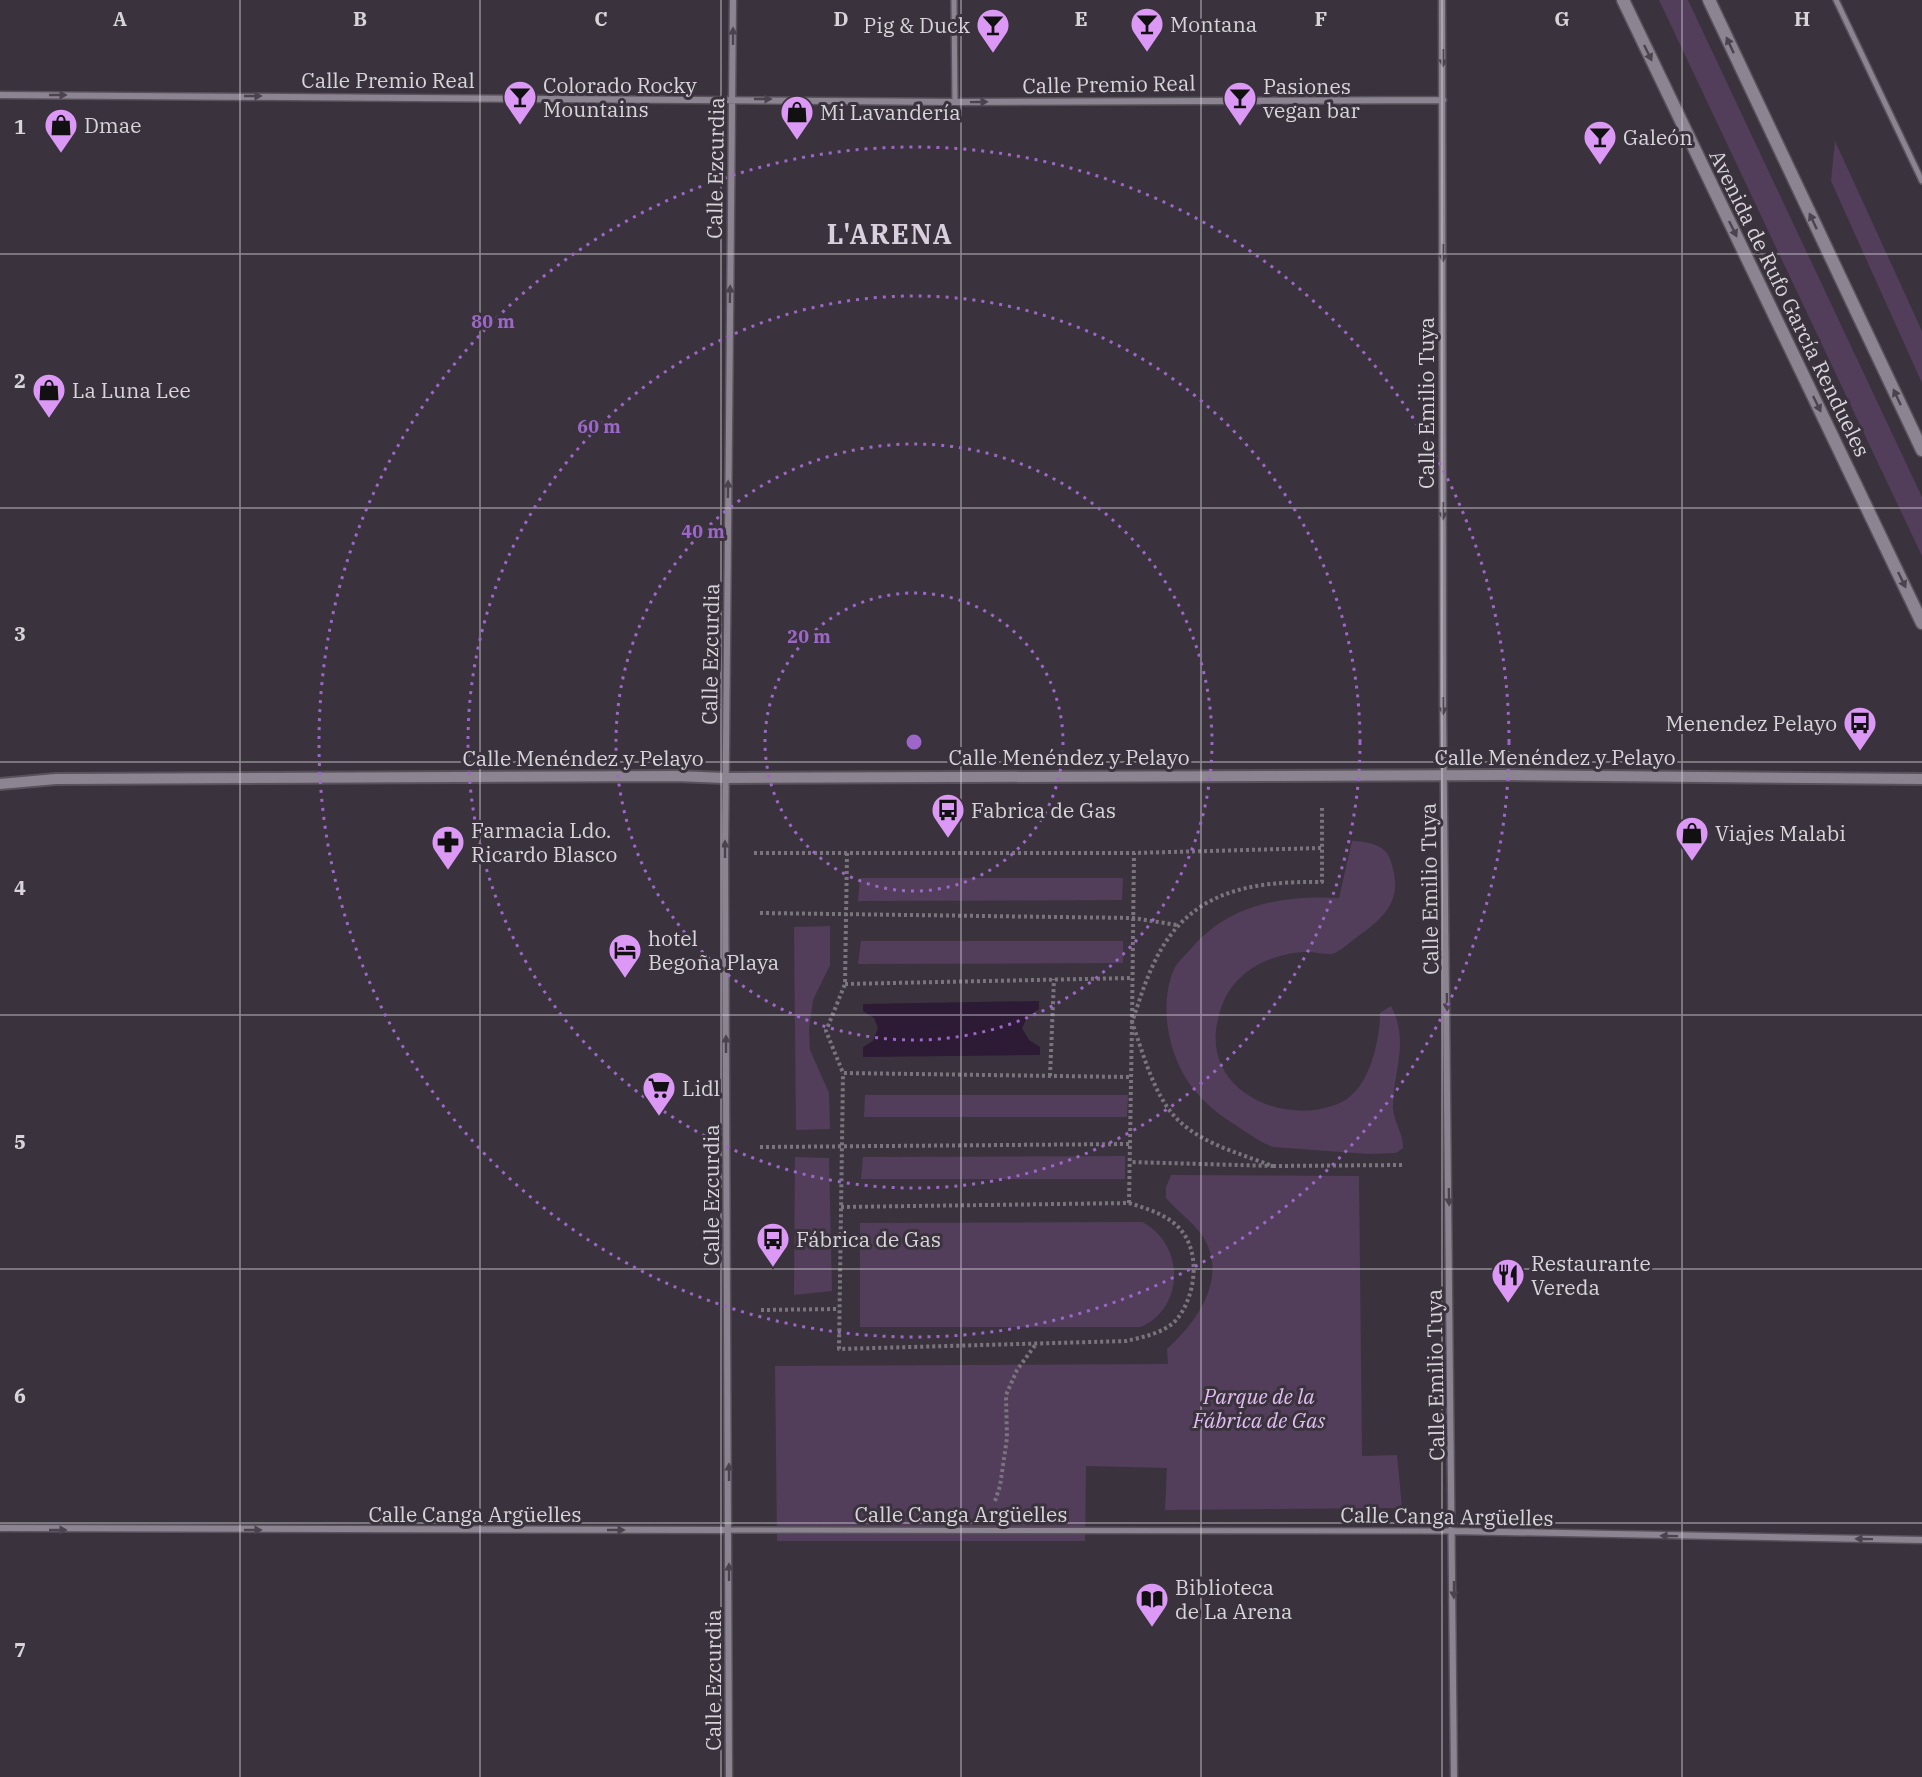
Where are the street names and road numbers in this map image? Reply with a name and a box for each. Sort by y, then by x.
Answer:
street label: Calle Premio Real [301,66,475,94]
street label: Calle Premio Real [1022,68,1196,100]
street label: Calle Ezcurdia [700,97,730,239]
street label: Avenida de Rufo García Rendueles [1703,145,1877,461]
street label: Calle Emilio Tuya [1412,317,1440,489]
street label: Calle Ezcurdia [695,583,725,725]
street label: Calle Menéndez y Pelayo [948,743,1190,771]
street label: Calle Menéndez y Pelayo [1434,743,1676,771]
street label: Calle Menéndez y Pelayo [462,744,704,772]
street label: Calle Emilio Tuya [1414,803,1444,975]
street label: Calle Ezcurdia [697,1124,725,1266]
street label: Calle Emilio Tuya [1420,1289,1450,1461]
street label: Calle Canga Argüelles [368,1500,582,1528]
street label: Calle Canga Argüelles [854,1500,1068,1528]
street label: Calle Canga Argüelles [1340,1500,1554,1532]
street label: Calle Ezcurdia [699,1609,727,1751]

